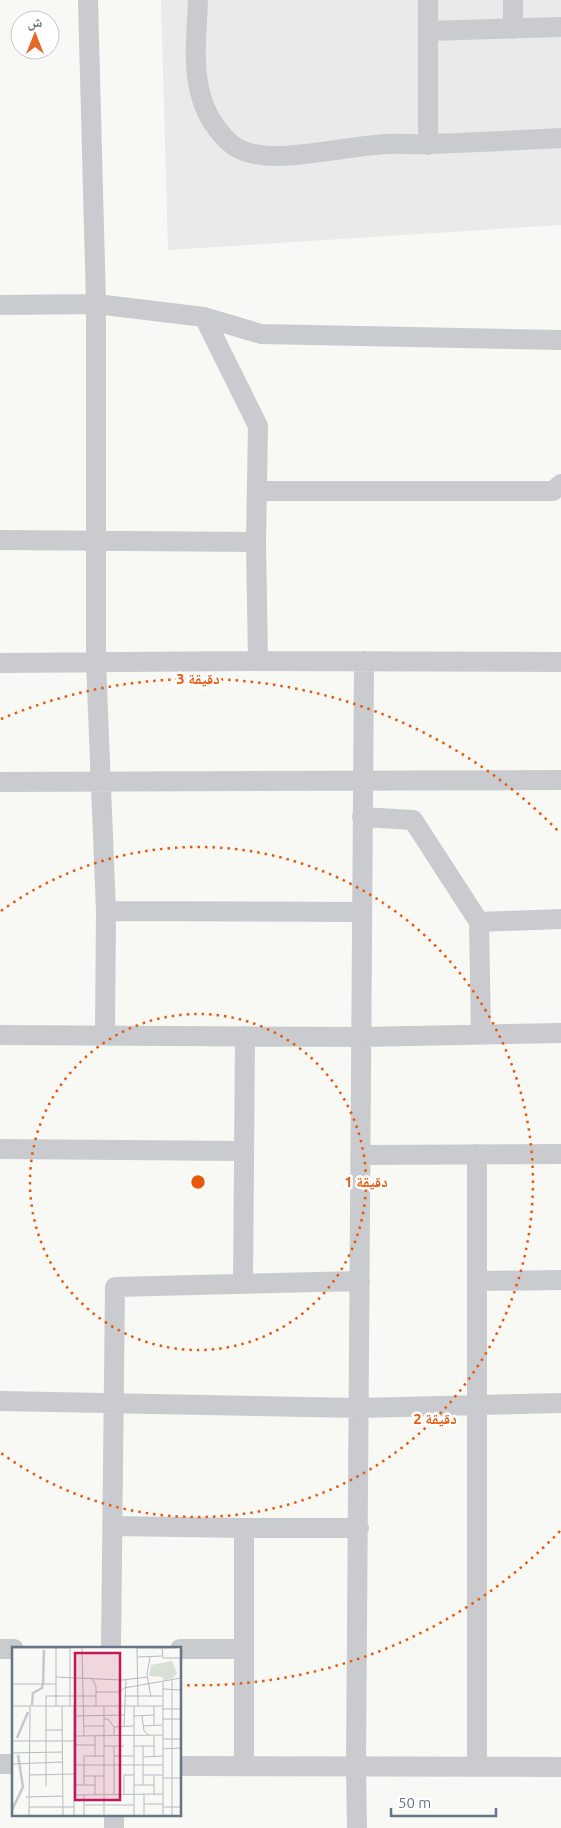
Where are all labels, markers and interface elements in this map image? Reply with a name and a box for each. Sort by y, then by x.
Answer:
north arrow [10,10,60,60]
text: ش [28,14,43,31]
text: 3 دقيقة [176,670,220,687]
centre of rings [189,1173,207,1191]
text: 1 دقيقة [344,1173,388,1190]
text: 2 دقيقة [413,1410,457,1427]
inset map [12,1647,181,1816]
scale bar [391,1786,496,1818]
text: 50 m [398,1794,431,1811]

